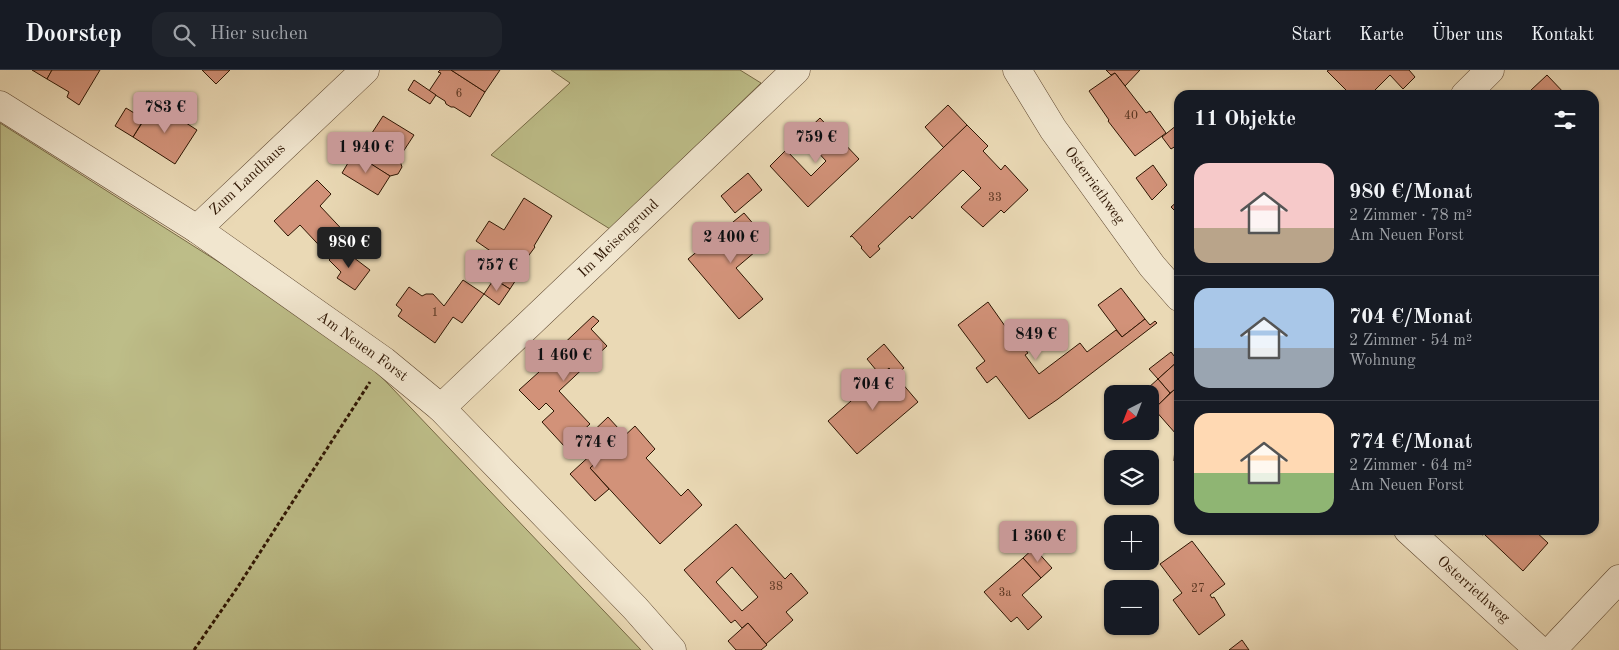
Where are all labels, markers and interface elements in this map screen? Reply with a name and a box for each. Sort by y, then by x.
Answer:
search box [152,12,502,57]
icon: search [170,21,198,49]
text: Doorstep [25,23,122,47]
text: Hier suchen [210,25,308,44]
text: Start [1291,26,1331,44]
text: Karte [1359,26,1404,44]
text: Über uns [1432,26,1503,44]
text: Kontakt [1531,26,1594,44]
house number: 6 [456,88,463,100]
pin: 783 € [130,92,200,134]
text: 783 € [144,100,186,116]
icon: filters [1551,106,1579,134]
text: 11 Objekte [1194,109,1296,130]
house number: 40 [1124,110,1138,122]
pin: 759 € [781,122,851,164]
text: 759 € [795,130,837,146]
pin: 1 940 € [320,132,412,174]
text: 1 940 € [338,140,394,156]
street label: Zum Landhaus [207,141,289,219]
street label: Osterriethweg [1061,144,1127,228]
text: 980 €/Monat [1349,182,1472,203]
icon: home [1234,183,1294,243]
house number: 33 [988,192,1002,204]
street label: Im Meisengrund [576,197,662,281]
text: 2 Zimmer · 78 m² [1349,208,1472,224]
pin: 2 400 € [685,222,777,264]
pin: 980 € [314,226,384,269]
text: Am Neuen Forst [1349,228,1464,244]
text: 2 400 € [703,230,759,246]
text: 980 € [328,235,370,251]
pin: 757 € [462,250,532,292]
text: 757 € [476,258,518,274]
house number: 1 [432,307,438,319]
text: 704 €/Monat [1349,307,1472,328]
icon: home [1234,308,1294,368]
street label: Am Neuen Forst [314,309,410,385]
pin: 849 € [1001,318,1071,361]
text: 849 € [1015,327,1057,343]
text: 2 Zimmer · 54 m² [1349,333,1472,349]
pin: 1 460 € [518,340,610,382]
text: 1 460 € [536,348,592,364]
text: Wohnung [1349,353,1416,369]
pin: 704 € [838,368,908,411]
text: 704 € [852,377,894,393]
north arrow [1104,385,1159,440]
map controls [1104,385,1159,635]
pin: 774 € [560,426,630,469]
text: 774 €/Monat [1349,432,1472,453]
icon: home [1234,433,1294,493]
text: 774 € [574,435,616,451]
button: layers [1104,450,1159,505]
text: 2 Zimmer · 64 m² [1349,458,1472,474]
text: Am Neuen Forst [1349,478,1464,494]
button: + [1104,515,1159,570]
pin: 1 360 € [992,520,1084,563]
text: 1 360 € [1010,529,1066,545]
street label: Osterriethweg [1434,554,1512,626]
button: − [1104,580,1159,635]
house number: 38 [769,581,783,593]
house number: 27 [1191,583,1205,595]
house number: 3a [999,587,1012,599]

